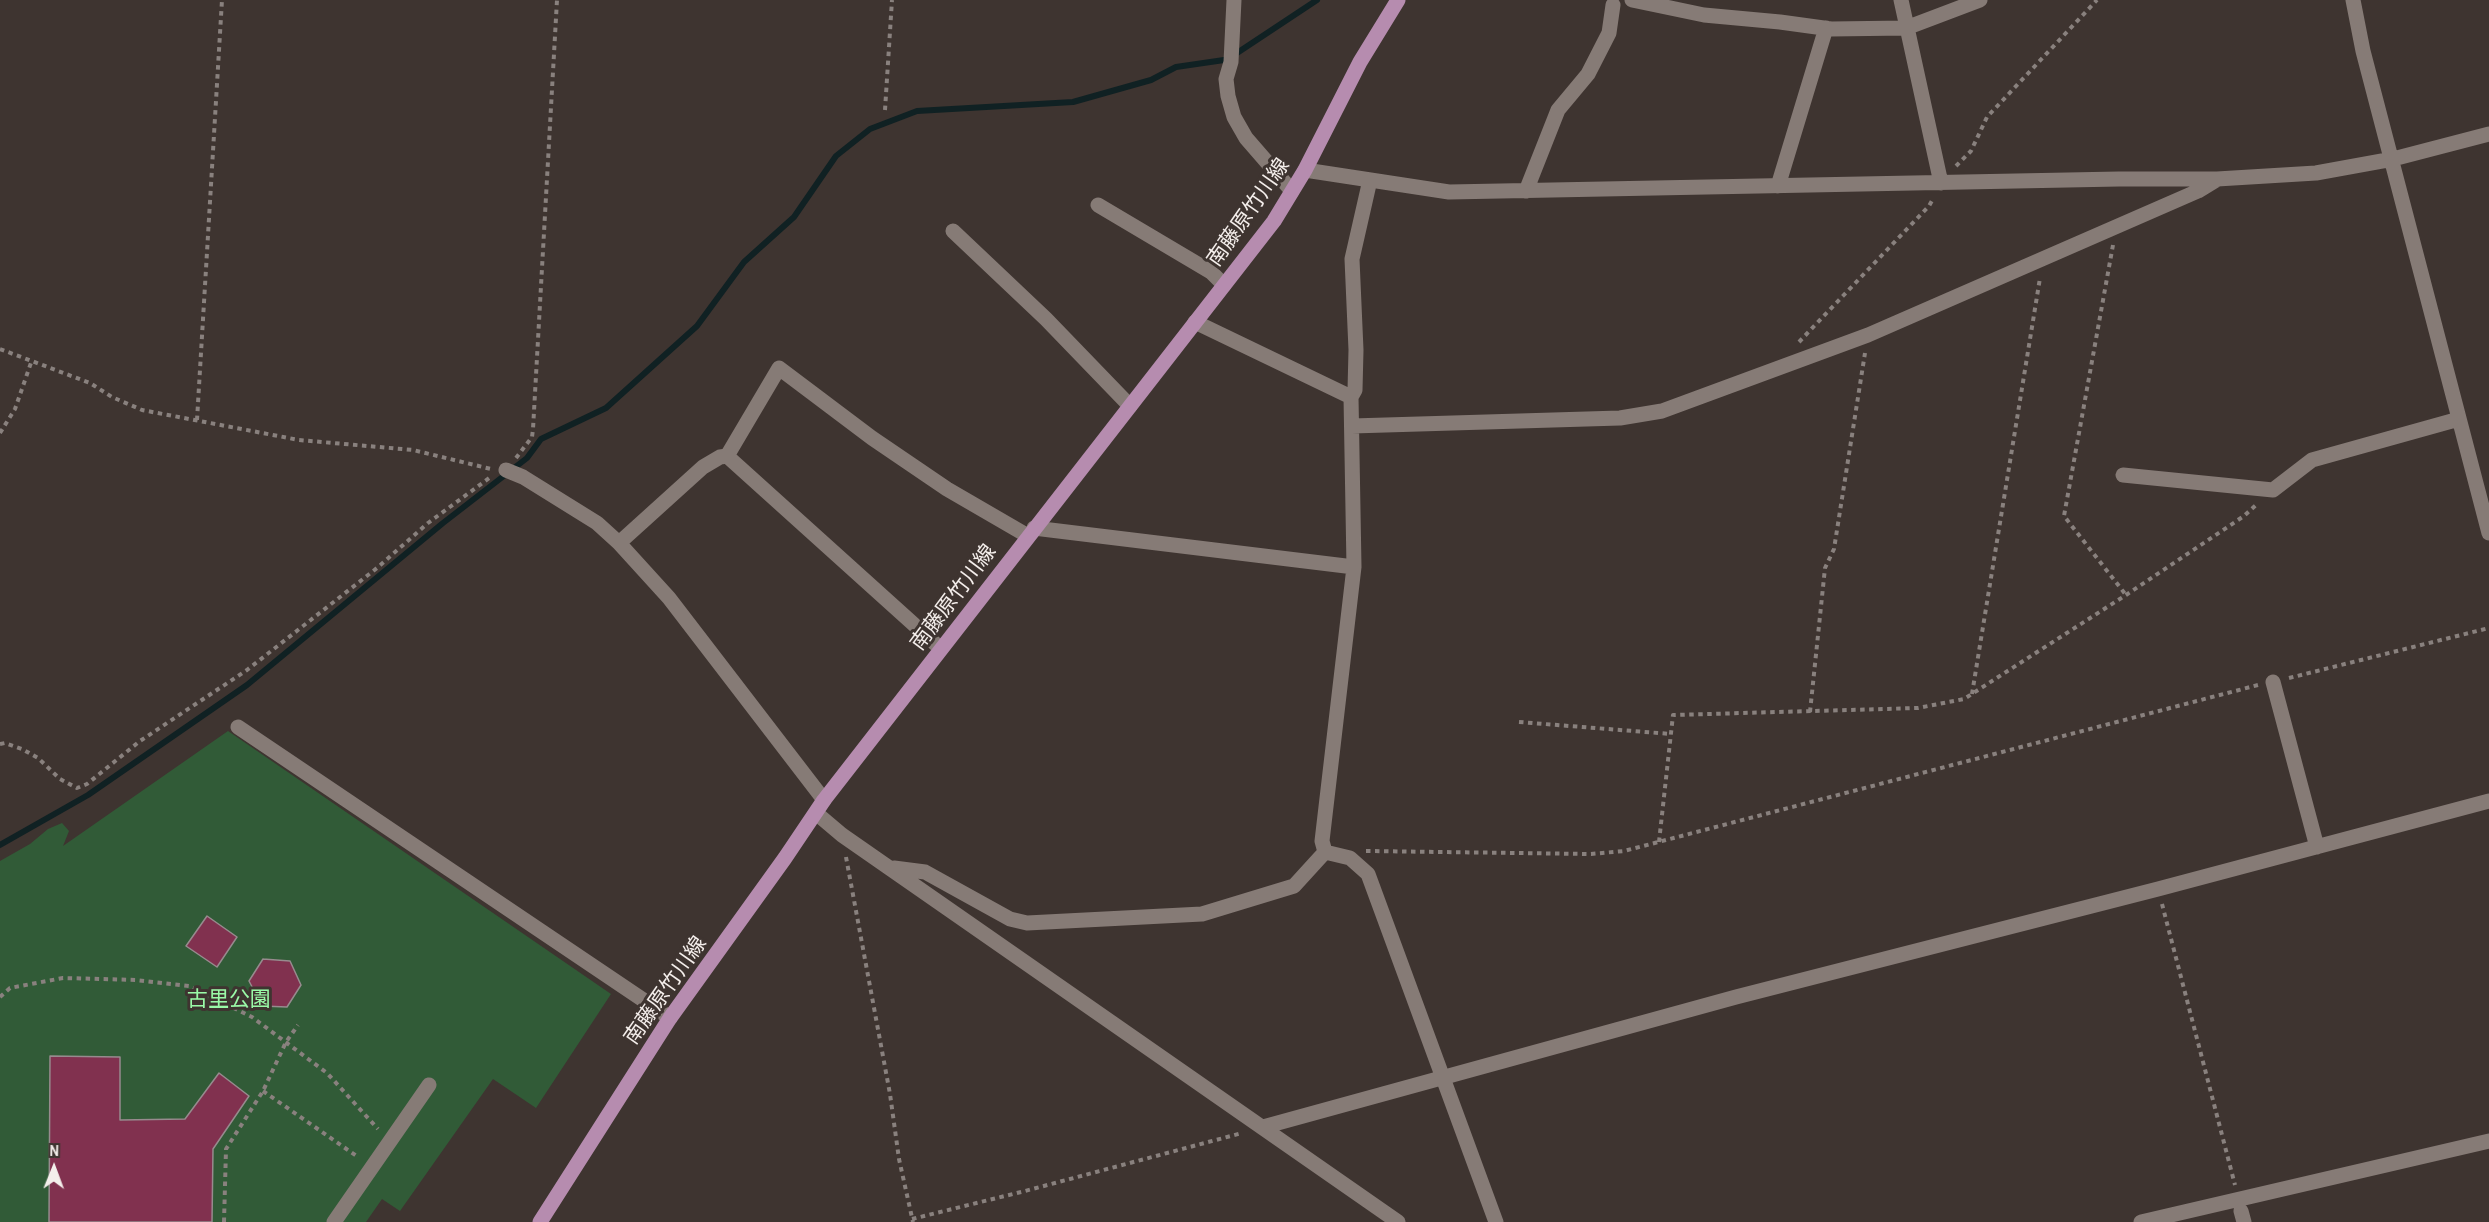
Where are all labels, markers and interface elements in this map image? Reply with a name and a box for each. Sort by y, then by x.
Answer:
street label: 南藤原竹川線 [1203,154,1295,272]
street label: 南藤原竹川線 [906,540,1002,656]
street label: 南藤原竹川線 [620,932,712,1050]
park label: 古里公園 [187,987,271,1013]
north arrow [24,1138,84,1198]
text: N [49,1139,59,1161]

